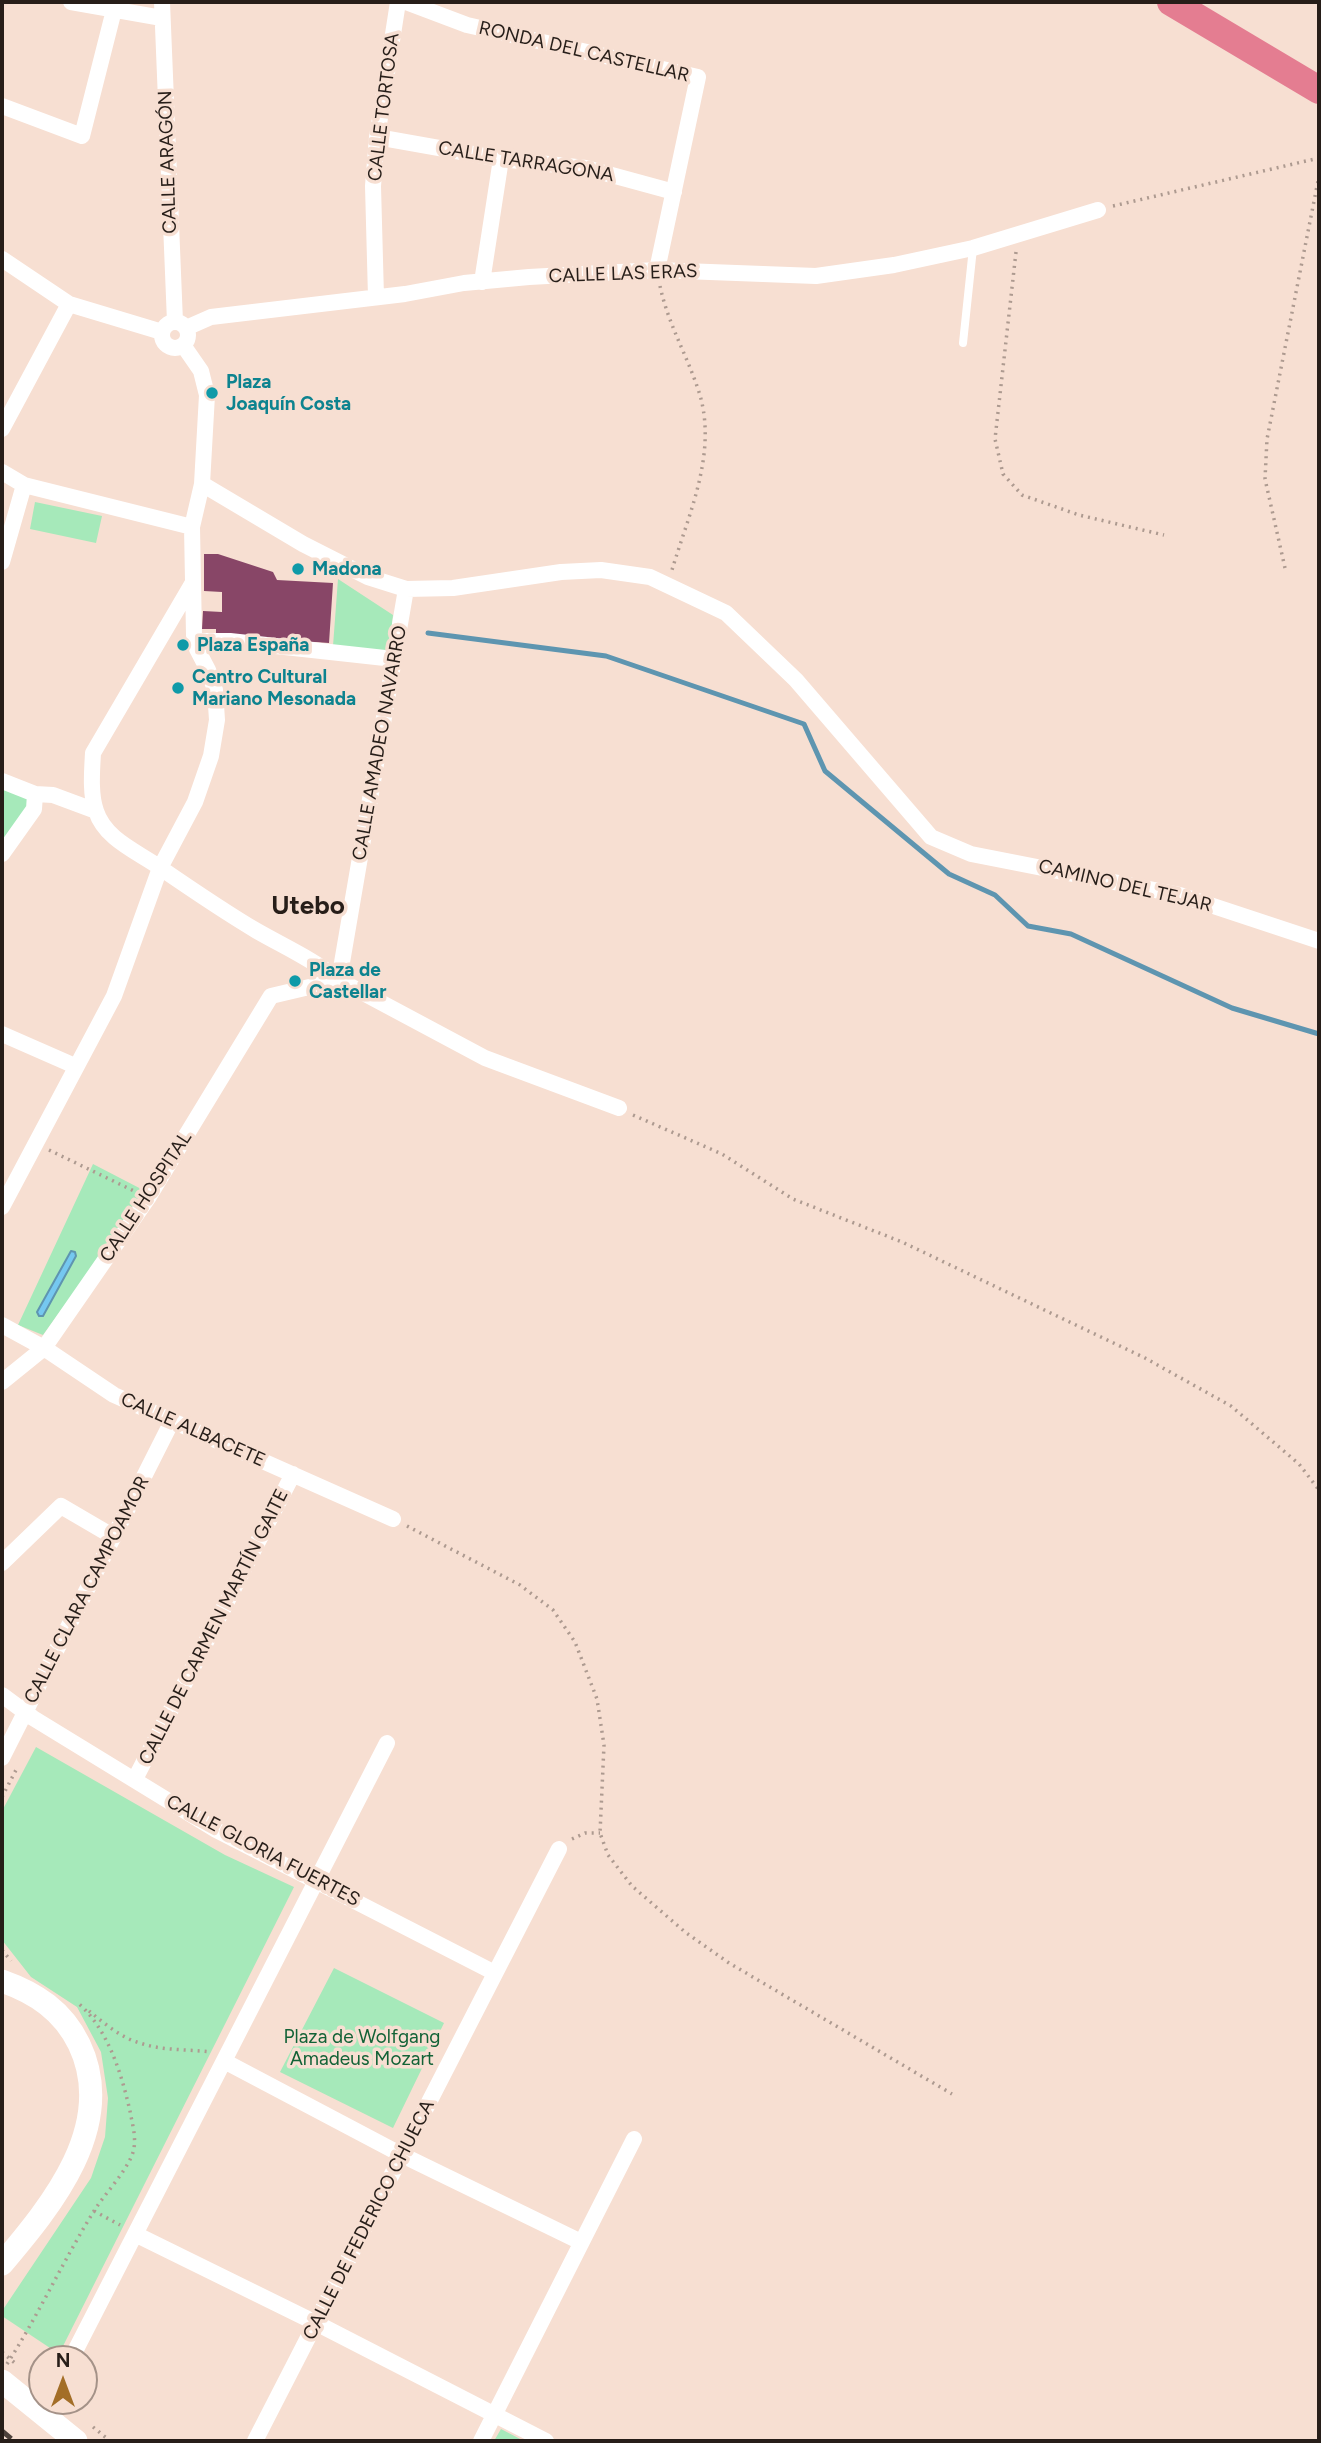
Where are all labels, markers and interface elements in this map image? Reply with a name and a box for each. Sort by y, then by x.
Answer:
street label: RONDA DEL CASTELLAR [477,17,691,87]
street label: CALLE TORTOSA [364,32,404,182]
street label: CALLE ARAGÓN [154,90,182,234]
street label: CALLE TARRAGONA [437,137,615,187]
street label: CALLE LAS ERAS [548,260,698,288]
place label: Plaza Joaquín Costa [226,371,351,415]
marker: Plaza Joaquín Costa [204,385,220,401]
place label: Madona [312,558,382,580]
marker: Madona [290,561,306,577]
street label: CALLE AMADEO NAVARRO [348,624,412,862]
place label: Plaza España [197,634,309,656]
marker: Plaza España [175,637,191,653]
place label: Centro Cultural Mariano Mesonada [192,666,356,710]
marker: Centro Cultural Mariano Mesonada [170,680,186,696]
street label: CAMINO DEL TEJAR [1036,855,1214,917]
district label: Utebo [271,890,345,922]
place label: Plaza de Castellar [309,959,386,1003]
marker: Plaza de Castellar [287,973,303,989]
street label: CALLE HOSPITAL [95,1127,197,1267]
street label: CALLE ALBACETE [117,1388,269,1472]
street label: CALLE CLARA CAMPOAMOR [20,1472,154,1708]
street label: CALLE DE CARMEN MARTÍN GAITE [134,1485,294,1769]
street label: CALLE GLORIA FUERTES [162,1790,364,1912]
park label: Plaza de Wolfgang Amadeus Mozart [284,2026,440,2070]
street label: CALLE DE FEDERICO CHUECA [298,2096,440,2344]
north arrow [28,2345,98,2415]
text: N [56,2349,70,2372]

